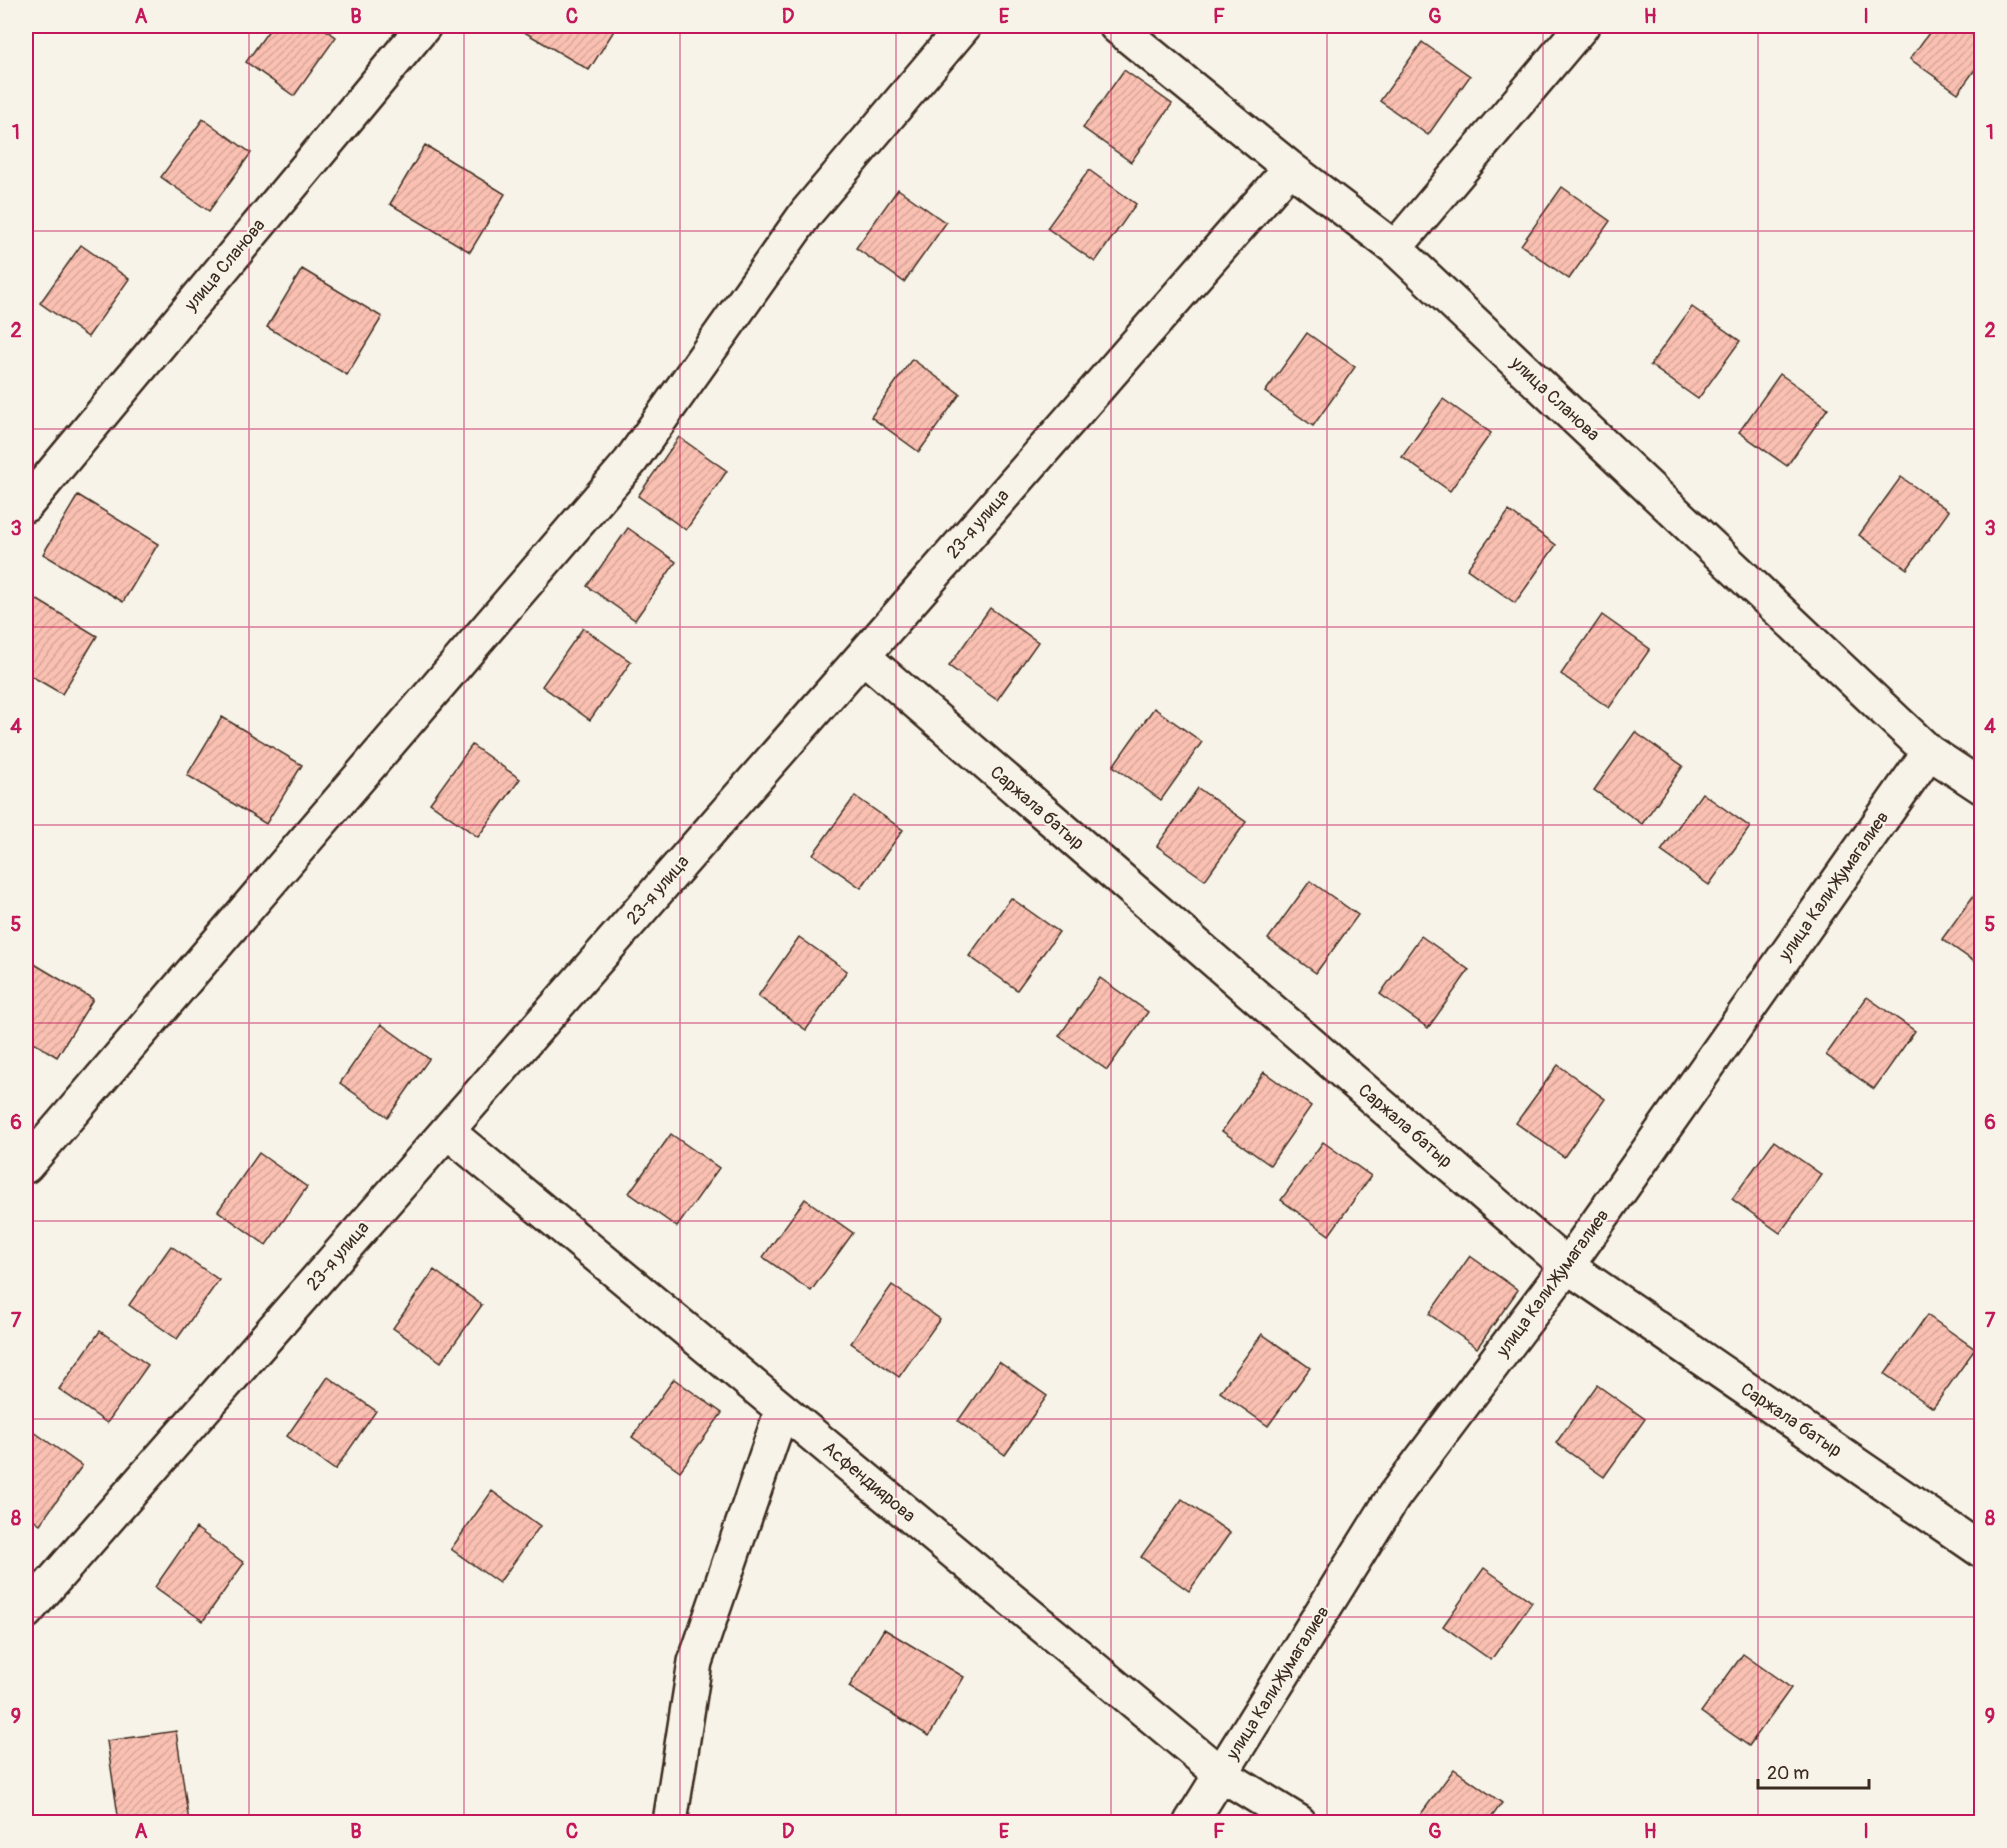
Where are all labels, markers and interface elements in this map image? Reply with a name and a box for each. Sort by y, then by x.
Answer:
text: A [135,4,148,29]
text: B [350,4,362,29]
text: C [566,4,578,29]
text: D [782,4,795,29]
text: E [999,4,1010,29]
text: F [1213,4,1225,29]
text: G [1428,4,1442,29]
text: H [1644,4,1657,29]
text: I [1863,4,1869,29]
text: 1 [12,120,20,145]
text: 1 [1986,120,1994,145]
street label: улица Сланова [179,214,270,317]
text: 2 [10,318,22,343]
text: 2 [1984,318,1996,343]
street label: улица Сланова [1505,351,1604,446]
street label: 23-я улица [942,485,1014,563]
text: 3 [10,516,22,541]
text: 3 [1984,516,1996,541]
text: 4 [10,714,22,739]
text: 4 [1984,714,1996,739]
street label: Саржала батыр [985,761,1089,855]
street label: улица Кали Жумагалиев [1773,807,1894,966]
street label: 23-я улица [622,851,694,929]
text: 5 [11,912,22,937]
text: 5 [1985,912,1996,937]
street label: Саржала батыр [1353,1079,1457,1173]
text: 6 [10,1110,22,1135]
text: 6 [1984,1110,1996,1135]
street label: улица Кали Жумагалиев [1491,1205,1614,1362]
street label: 23-я улица [302,1217,374,1295]
text: 7 [11,1308,22,1333]
text: 7 [1985,1308,1996,1333]
street label: Саржала батыр [1736,1378,1846,1462]
street label: Асфендиярова [818,1437,920,1527]
text: 8 [11,1506,21,1531]
text: 8 [1985,1506,1995,1531]
street label: улица Кали Жумагалиев [1221,1602,1335,1765]
text: 9 [11,1704,21,1729]
text: 9 [1985,1704,1995,1729]
scale bar [1758,1752,1869,1790]
text: 20 m [1767,1762,1809,1785]
text: A [135,1819,148,1844]
text: B [350,1819,362,1844]
text: C [566,1819,578,1844]
text: D [782,1819,795,1844]
text: E [999,1819,1010,1844]
text: F [1213,1819,1225,1844]
text: G [1428,1819,1442,1844]
text: H [1644,1819,1657,1844]
text: I [1863,1819,1869,1844]

